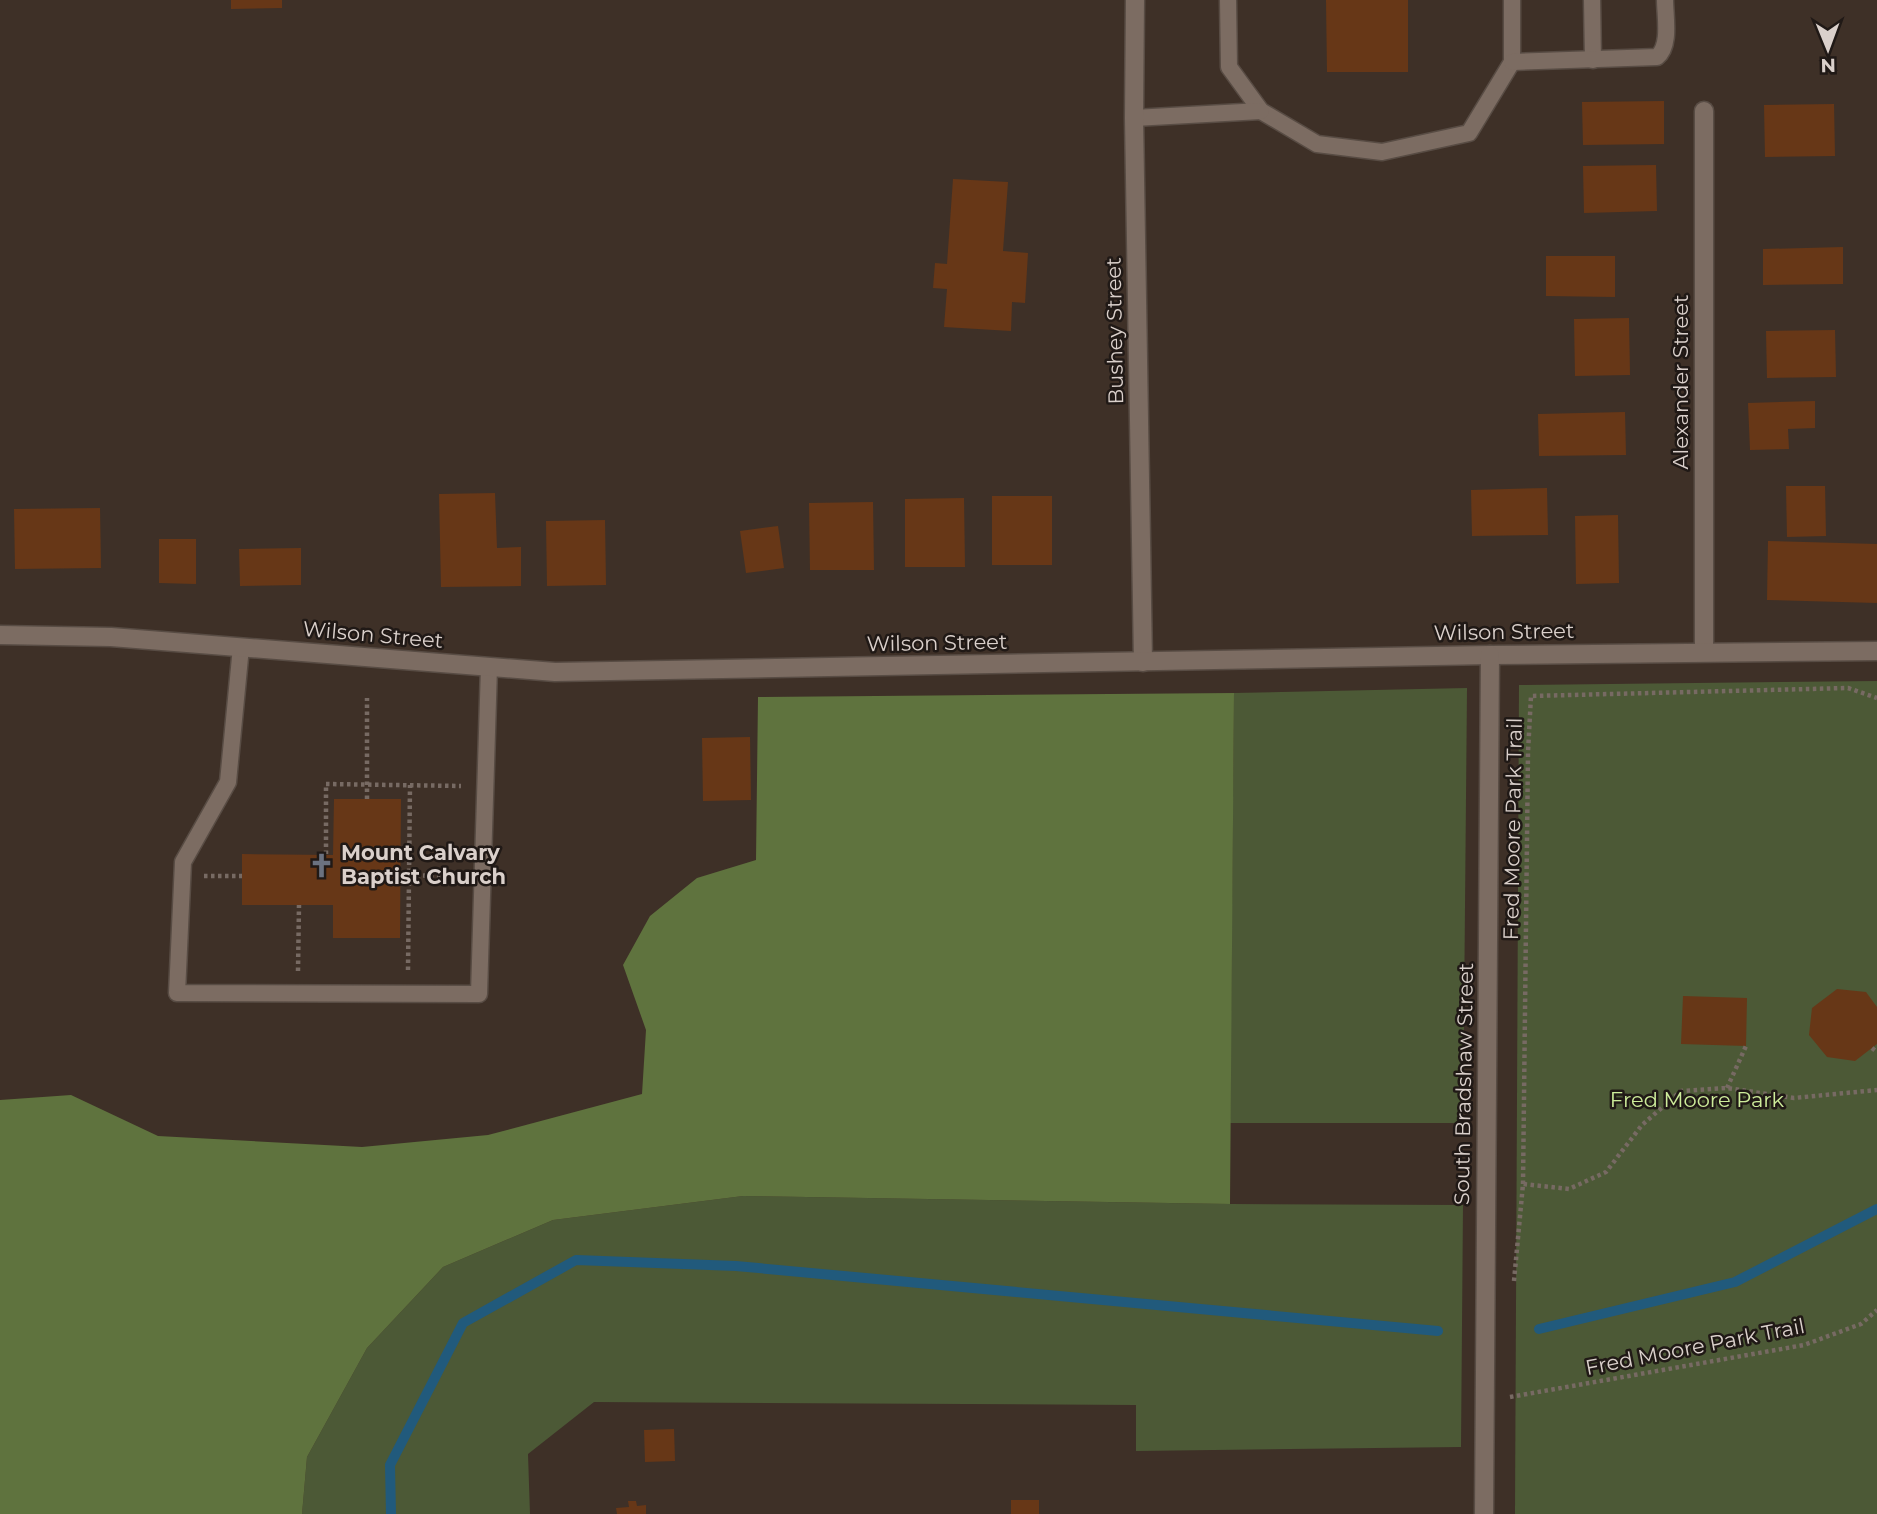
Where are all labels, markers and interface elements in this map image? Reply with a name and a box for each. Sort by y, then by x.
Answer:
north arrow [1793,14,1863,84]
text: N [1820,54,1836,77]
street label: Bushey Street [1101,257,1128,405]
street label: Alexander Street [1668,295,1693,470]
street label: Wilson Street [302,616,444,653]
street label: Wilson Street [1433,618,1575,645]
street label: Wilson Street [866,629,1008,656]
street label: Fred Moore Park Trail [1498,717,1527,941]
place label: Mount Calvary Baptist Church [341,840,506,889]
church icon: Mount Calvary Baptist Church [307,851,335,879]
street label: South Bradshaw Street [1449,963,1478,1205]
park label: Fred Moore Park [1610,1087,1785,1112]
street label: Fred Moore Park Trail [1583,1313,1807,1380]

